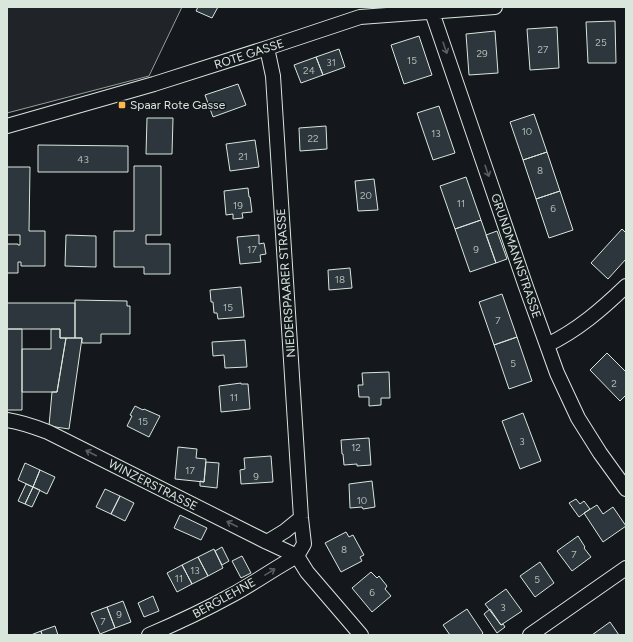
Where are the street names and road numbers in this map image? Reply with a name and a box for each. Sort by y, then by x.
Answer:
street label: ROTE GASSE [212,36,286,72]
street label: GRUNDMANNSTRASSE [488,192,544,320]
street label: NIEDERSPAARER STRASSE [274,208,298,358]
street label: WINZERSTRASSE [106,457,200,513]
street label: BERGLEHNE [190,575,258,621]

